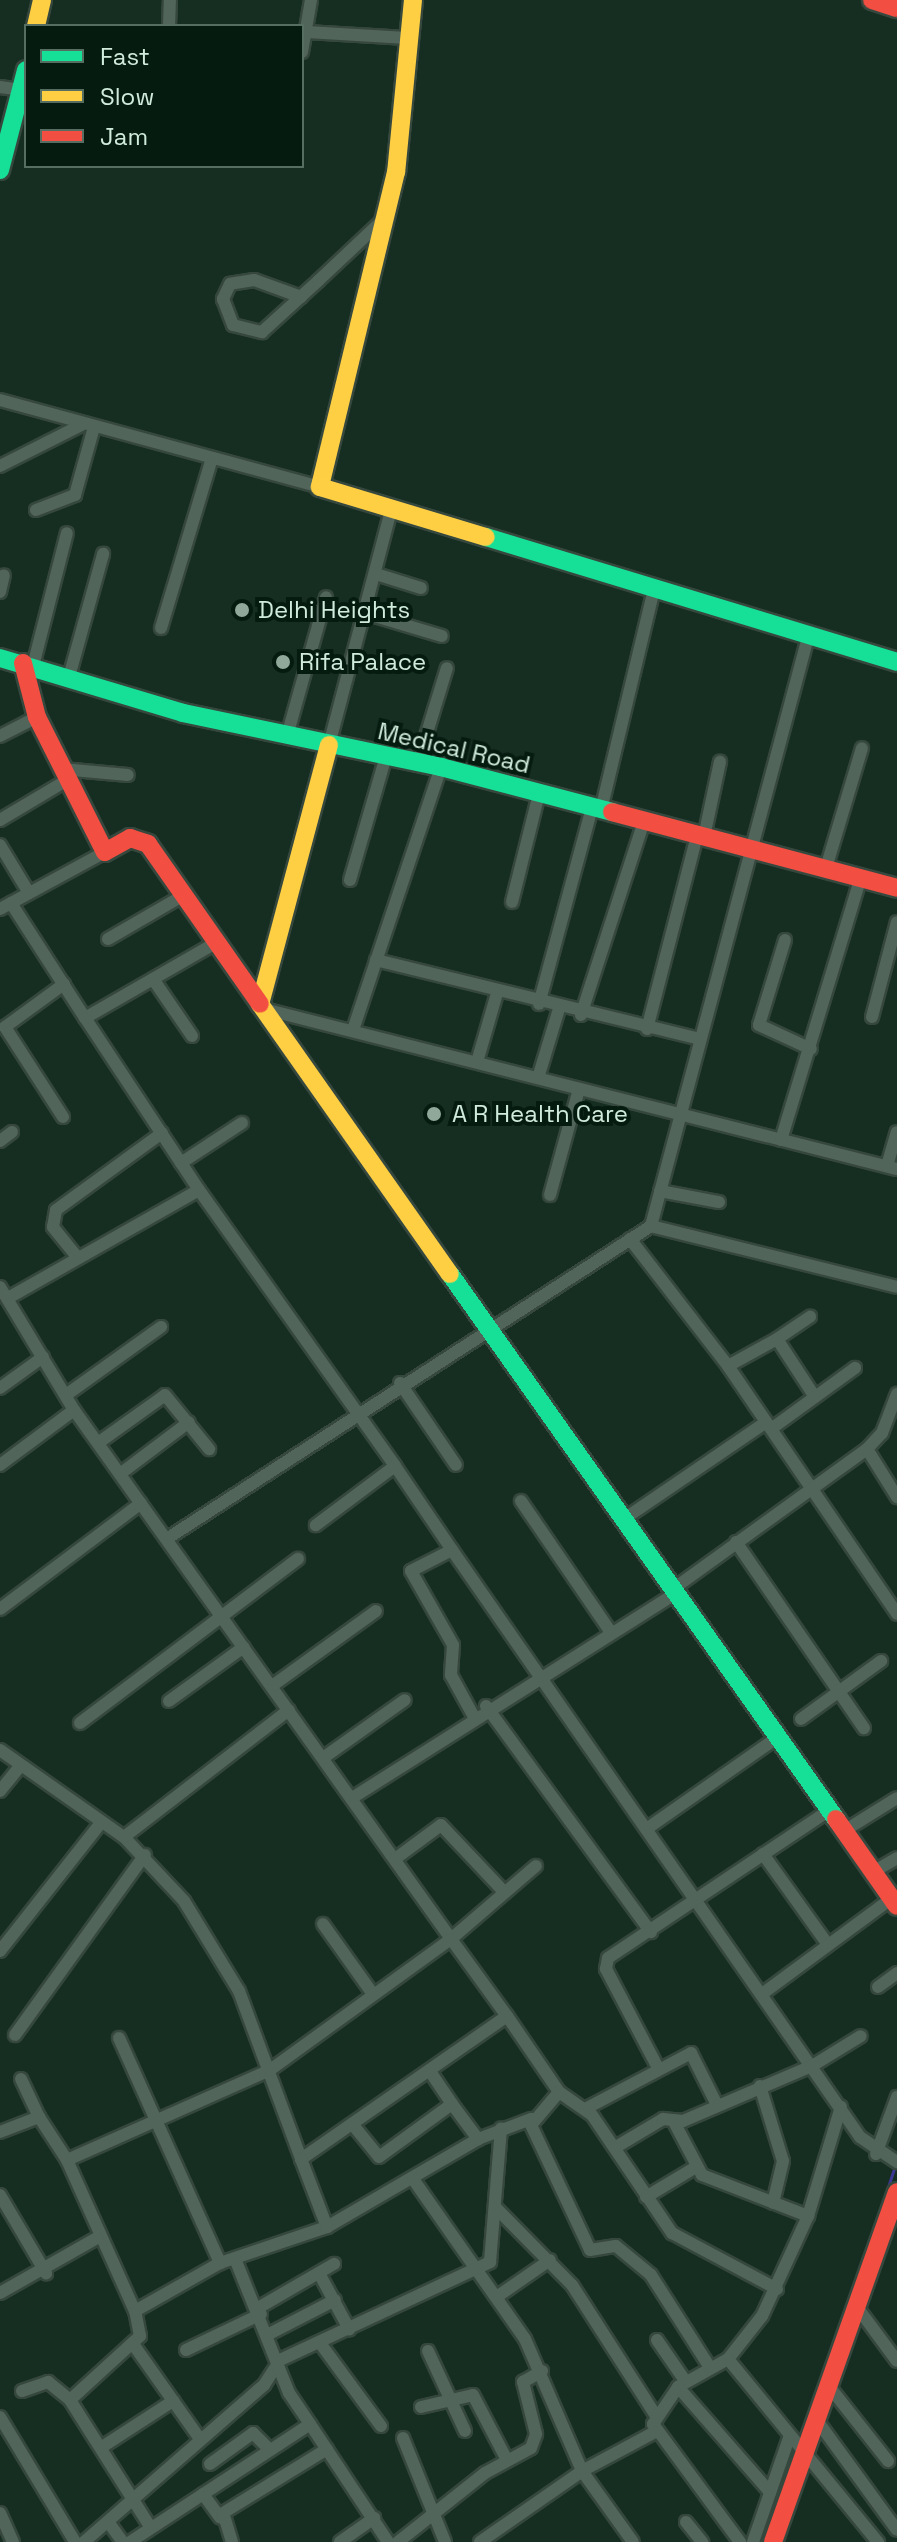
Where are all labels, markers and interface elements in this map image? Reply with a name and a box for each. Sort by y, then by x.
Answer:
legend [24,24,304,168]
text: Fast [100,41,150,72]
text: Slow [100,81,154,112]
text: Jam [100,121,148,152]
place label: Delhi Heights [258,596,410,624]
marker: Delhi Heights [233,601,251,619]
place label: Rifa Palace [299,648,426,676]
marker: Rifa Palace [274,653,292,671]
street label: Medical Road [375,716,533,780]
place label: A R Health Care [452,1100,628,1128]
marker: A R Health Care [423,1103,445,1125]

